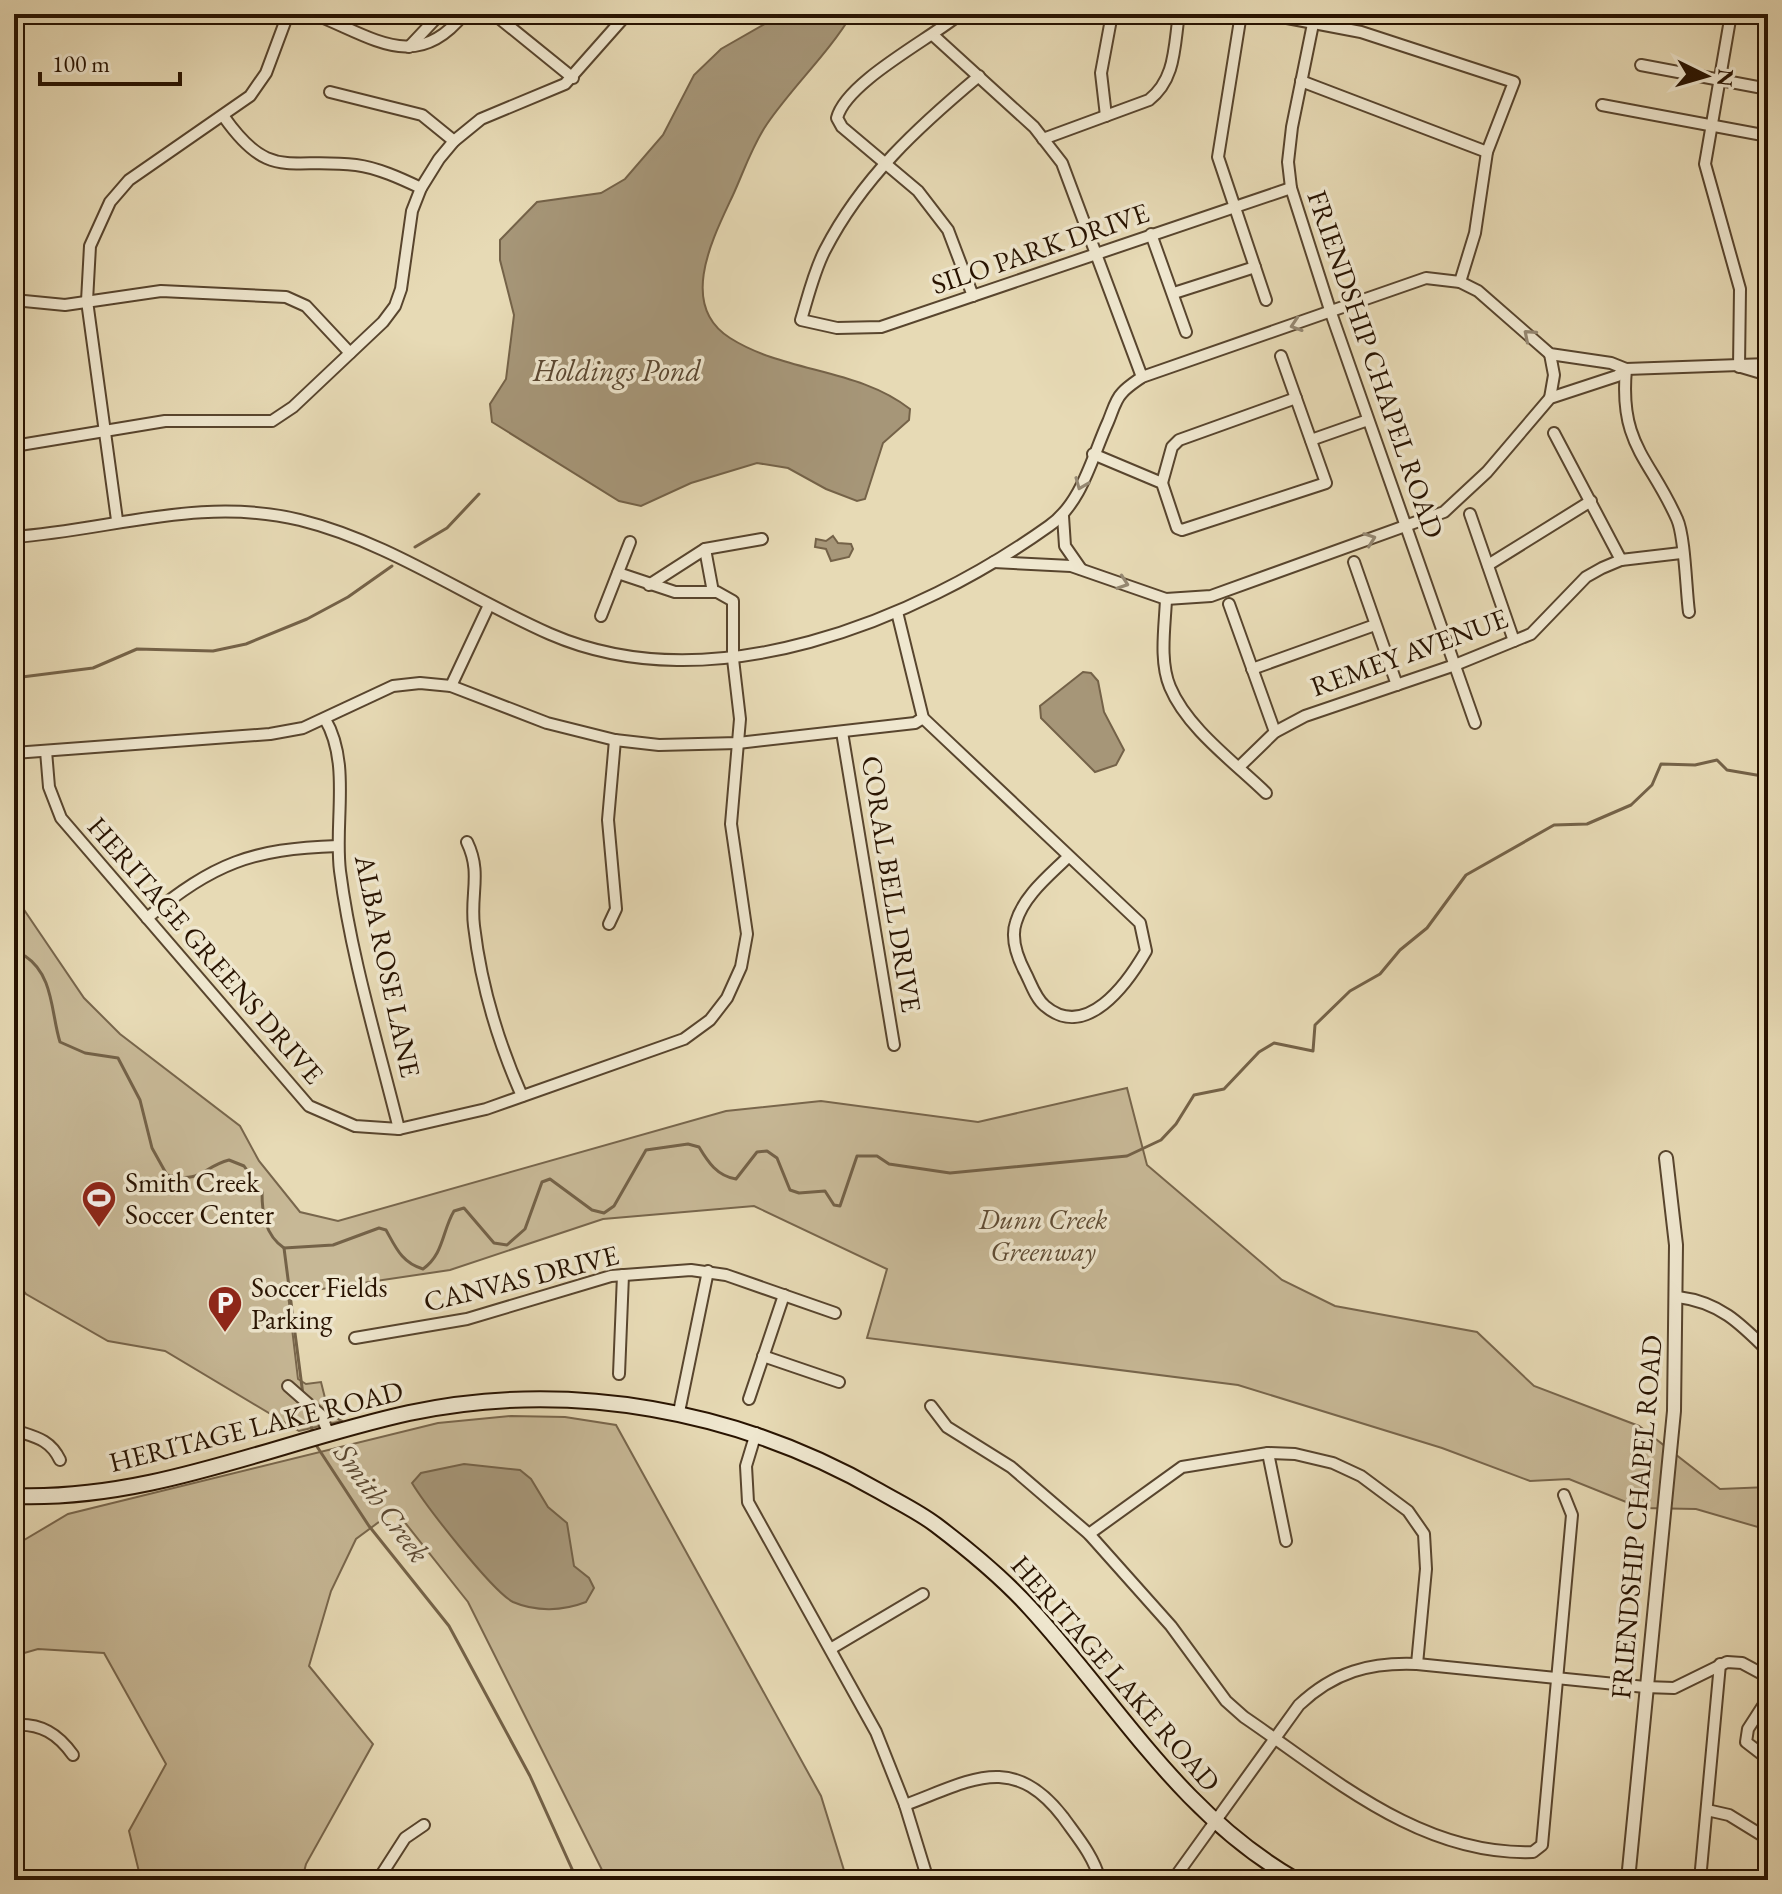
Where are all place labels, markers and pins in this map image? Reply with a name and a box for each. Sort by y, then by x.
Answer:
place label: Smith Creek Soccer Center [125,1164,275,1232]
sports icon: Smith Creek Soccer Center [80,1179,118,1229]
place label: Soccer Fields Parking [251,1269,387,1337]
parking icon: Soccer Fields Parking [206,1284,244,1334]

